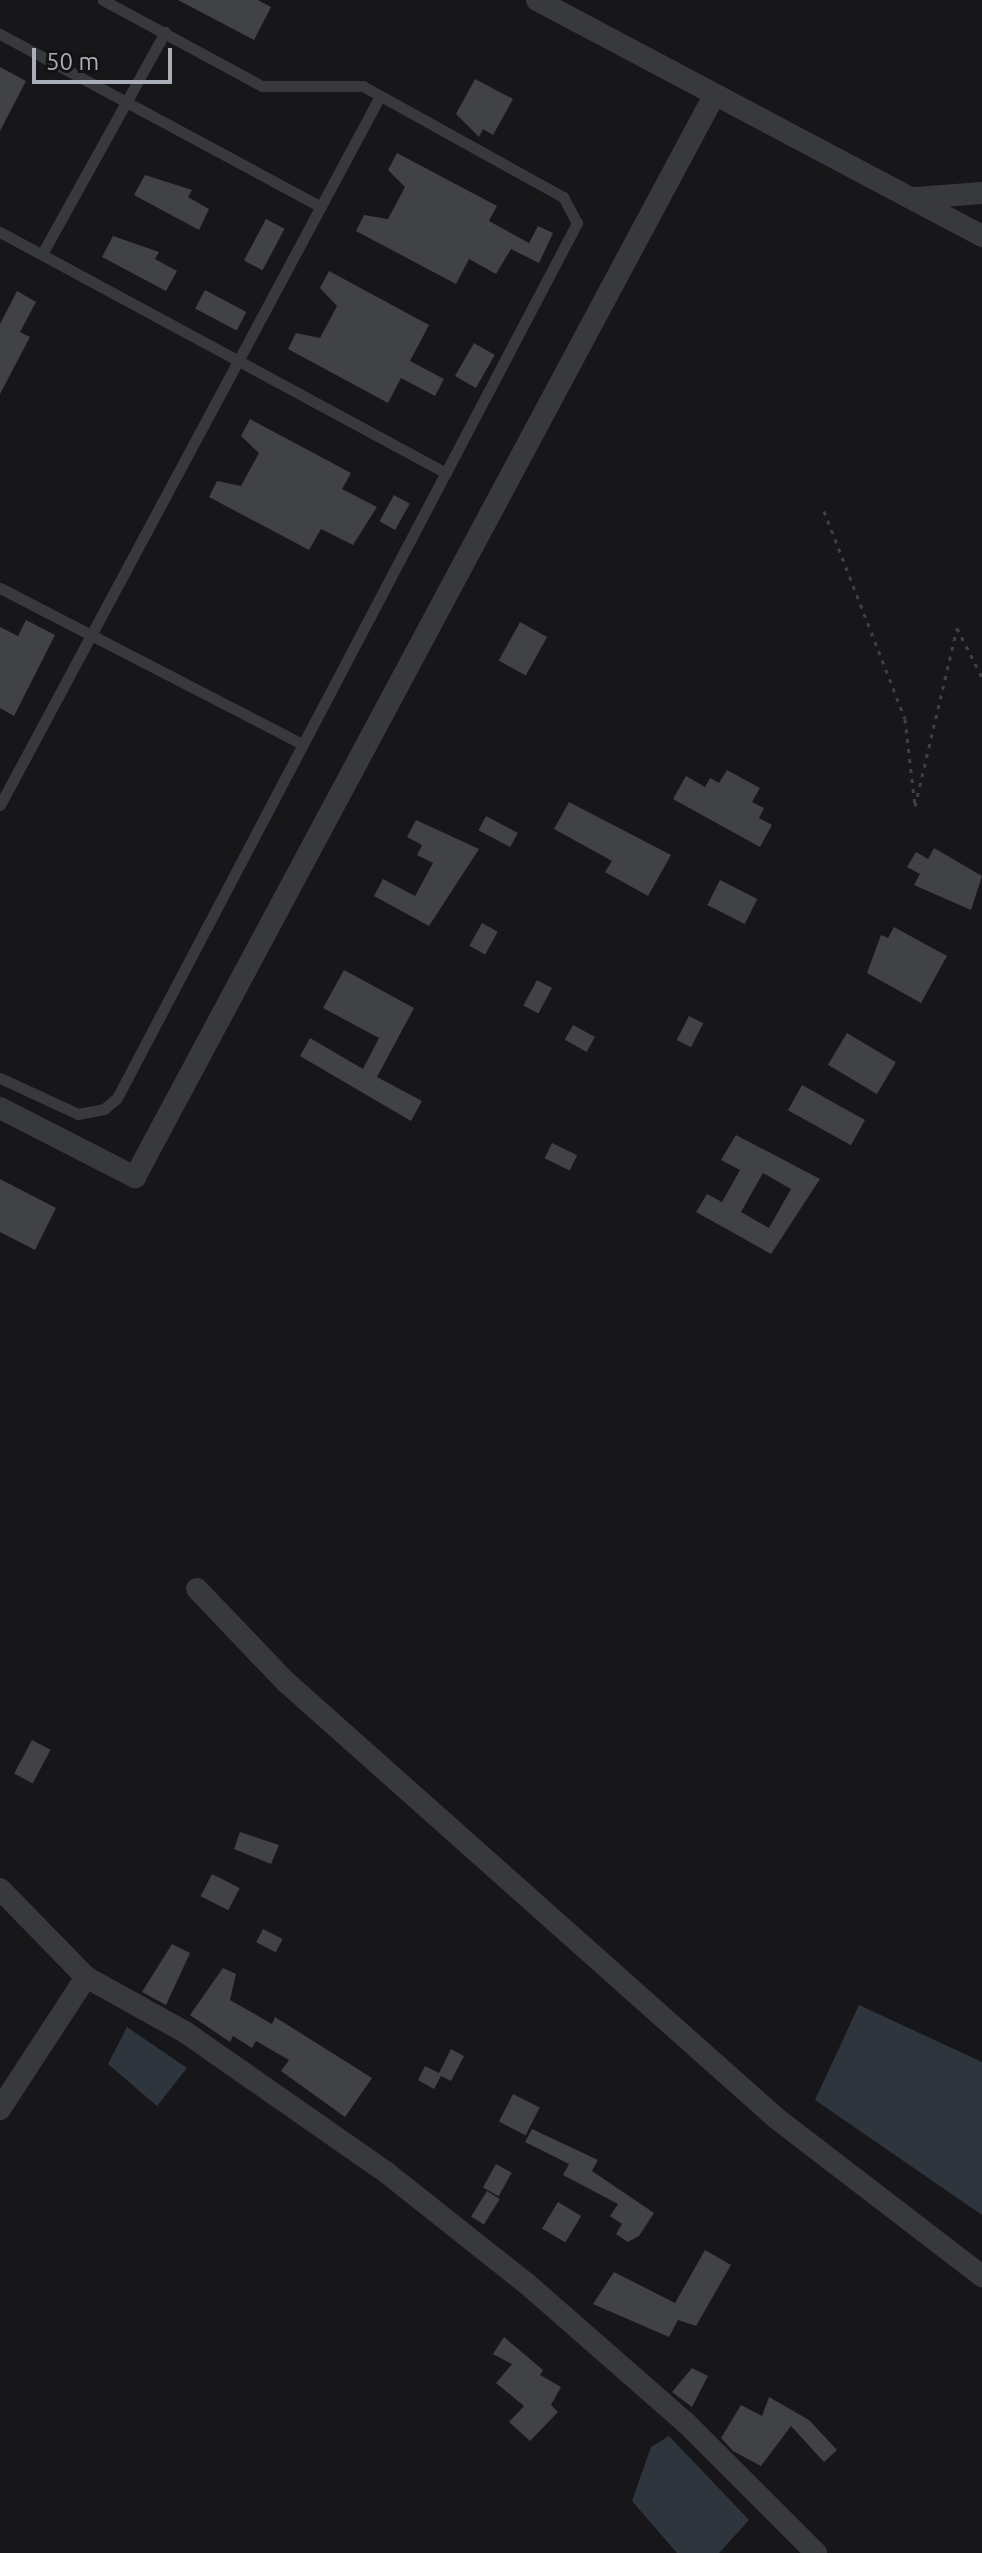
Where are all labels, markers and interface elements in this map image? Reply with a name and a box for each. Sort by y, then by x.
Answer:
scale bar [36,32,176,82]
text: 50 m [46,48,99,75]

